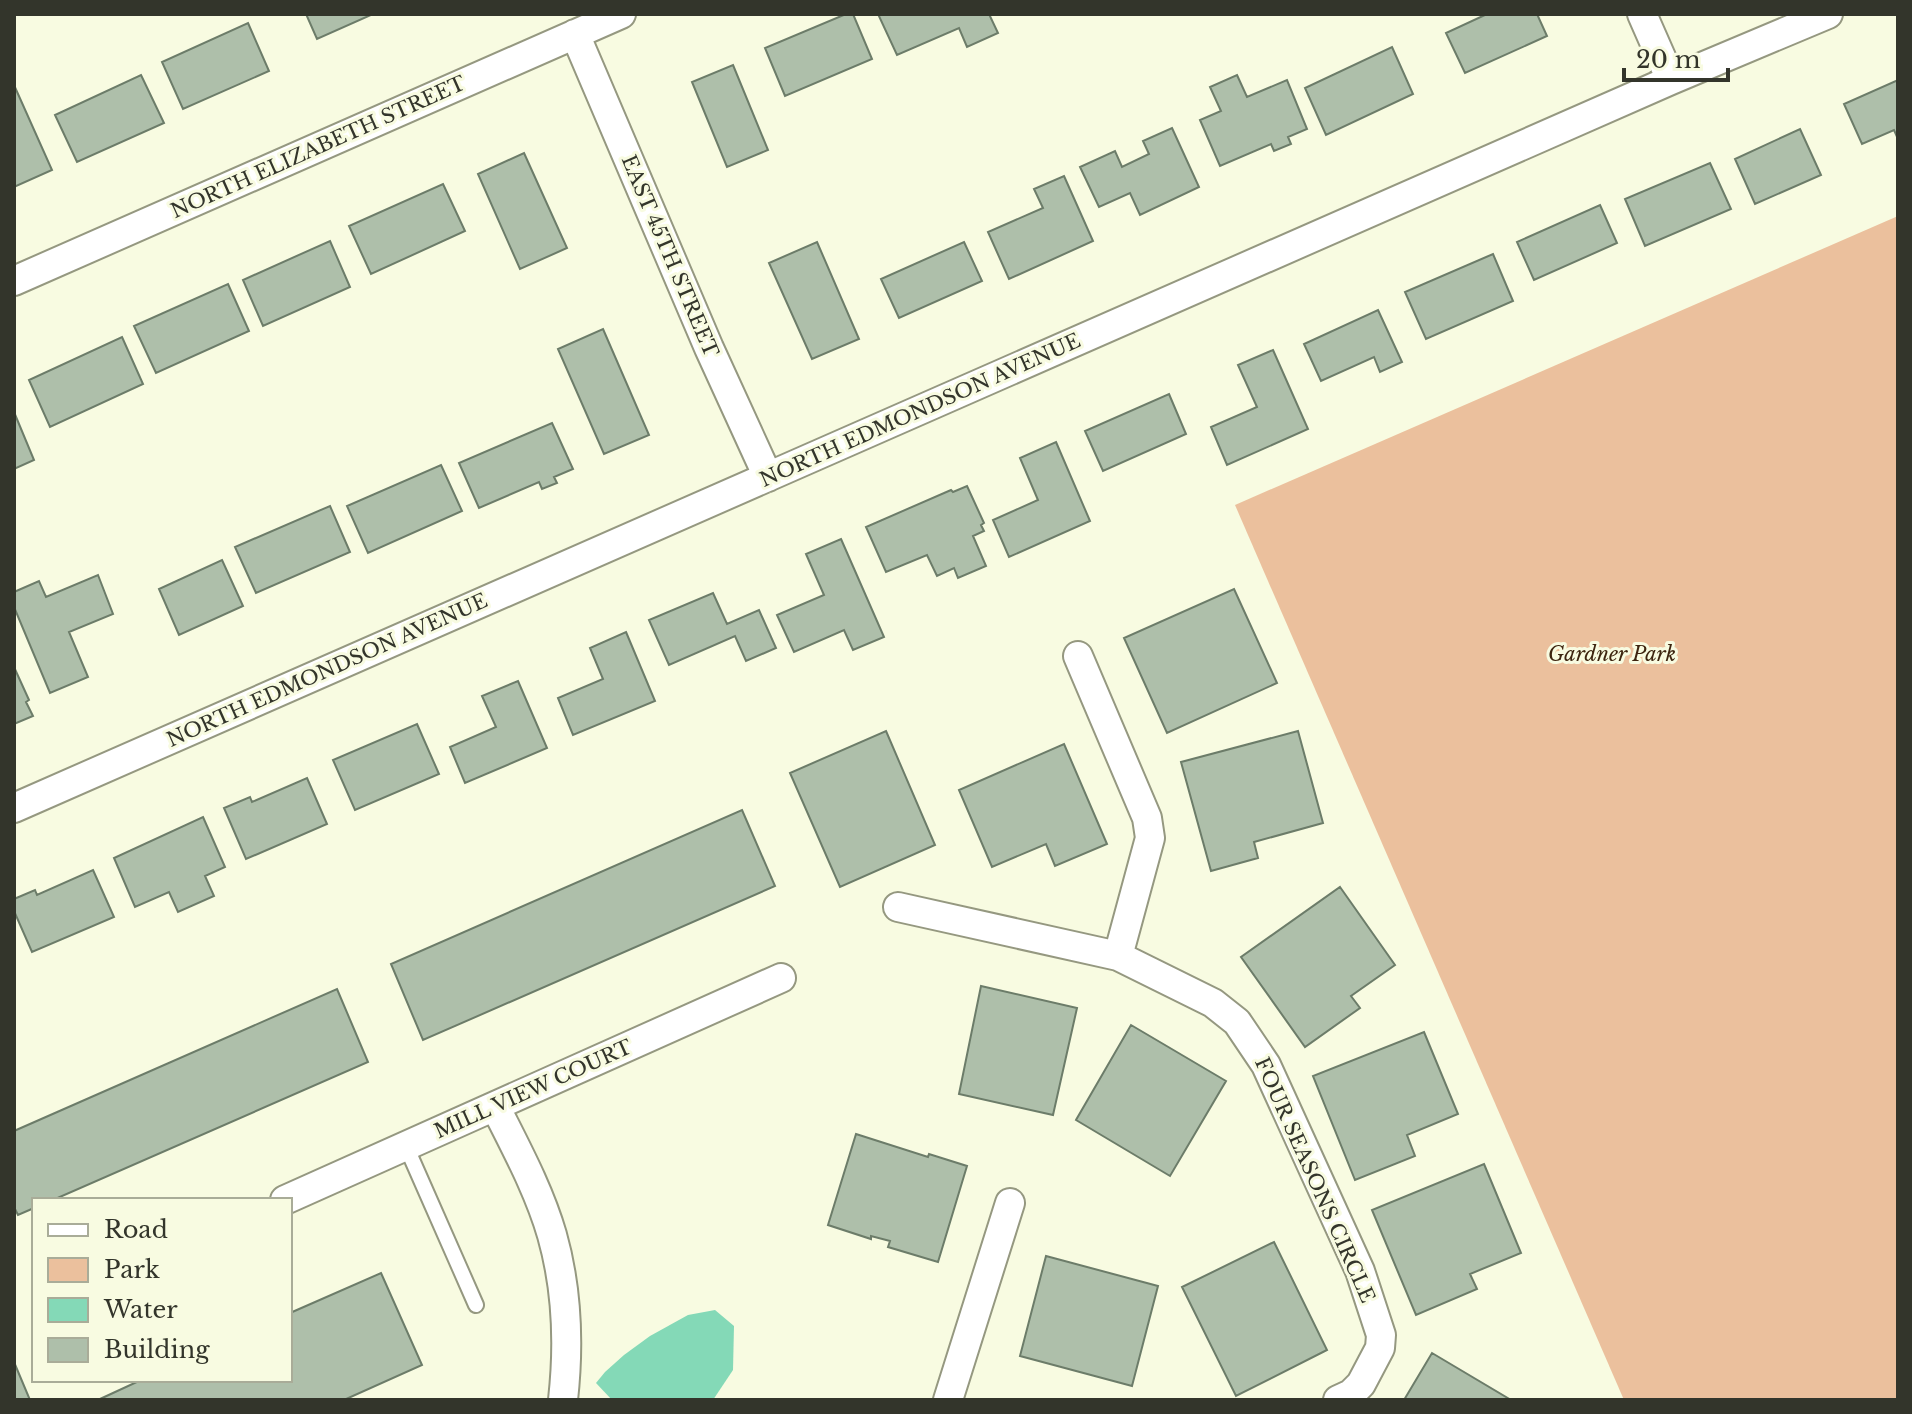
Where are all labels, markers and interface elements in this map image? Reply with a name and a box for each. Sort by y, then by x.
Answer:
scale bar [1624,32,1728,82]
text: 20 m [1636,45,1701,74]
street label: NORTH ELIZABETH STREET [167,71,469,223]
street label: EAST 45TH STREET [617,151,723,361]
street label: NORTH EDMONDSON AVENUE [756,328,1084,492]
street label: NORTH EDMONDSON AVENUE [163,588,491,752]
park label: Gardner Park [1548,642,1676,666]
street label: MILL VIEW COURT [430,1035,636,1143]
street label: FOUR SEASONS CIRCLE [1250,1054,1380,1306]
legend [32,1198,292,1382]
text: Road [104,1215,168,1244]
text: Park [104,1255,160,1284]
text: Water [103,1295,178,1324]
text: Building [104,1335,210,1364]

